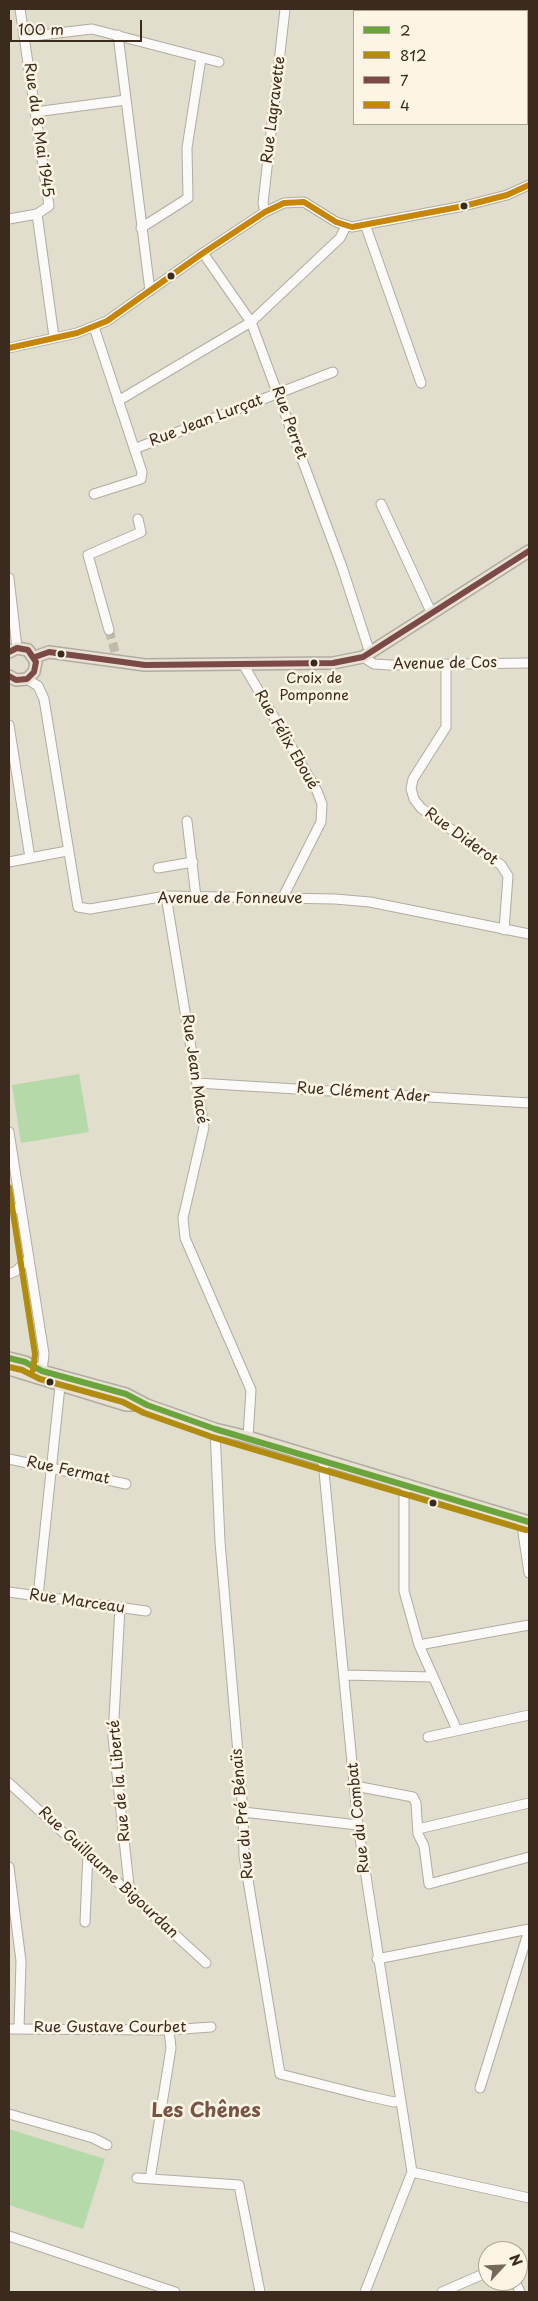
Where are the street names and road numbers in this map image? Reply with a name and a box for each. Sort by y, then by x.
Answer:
street label: Rue Lagravette [258,55,290,165]
street label: Rue du 8 Mai 1945 [20,61,56,199]
street label: Rue Perret [267,384,311,462]
street label: Rue Jean Lurçat [147,391,265,451]
street label: Avenue de Cos [393,654,497,674]
street label: Rue Félix Eboué [250,687,322,793]
street label: Rue Diderot [421,804,501,870]
street label: Avenue de Fonneuve [158,890,302,908]
street label: Rue Jean Macé [177,1013,211,1125]
street label: Rue Clément Ader [296,1079,430,1107]
street label: Rue Fermat [25,1453,111,1489]
street label: Rue Marceau [28,1586,126,1618]
street label: Rue de la Liberté [106,1719,134,1843]
street label: Rue du Pré Bénaïs [228,1748,258,1880]
street label: Rue du Combat [344,1762,374,1874]
street label: Rue Guillaume Bigourdan [34,1804,182,1942]
street label: Rue Gustave Courbet [34,2019,186,2037]

